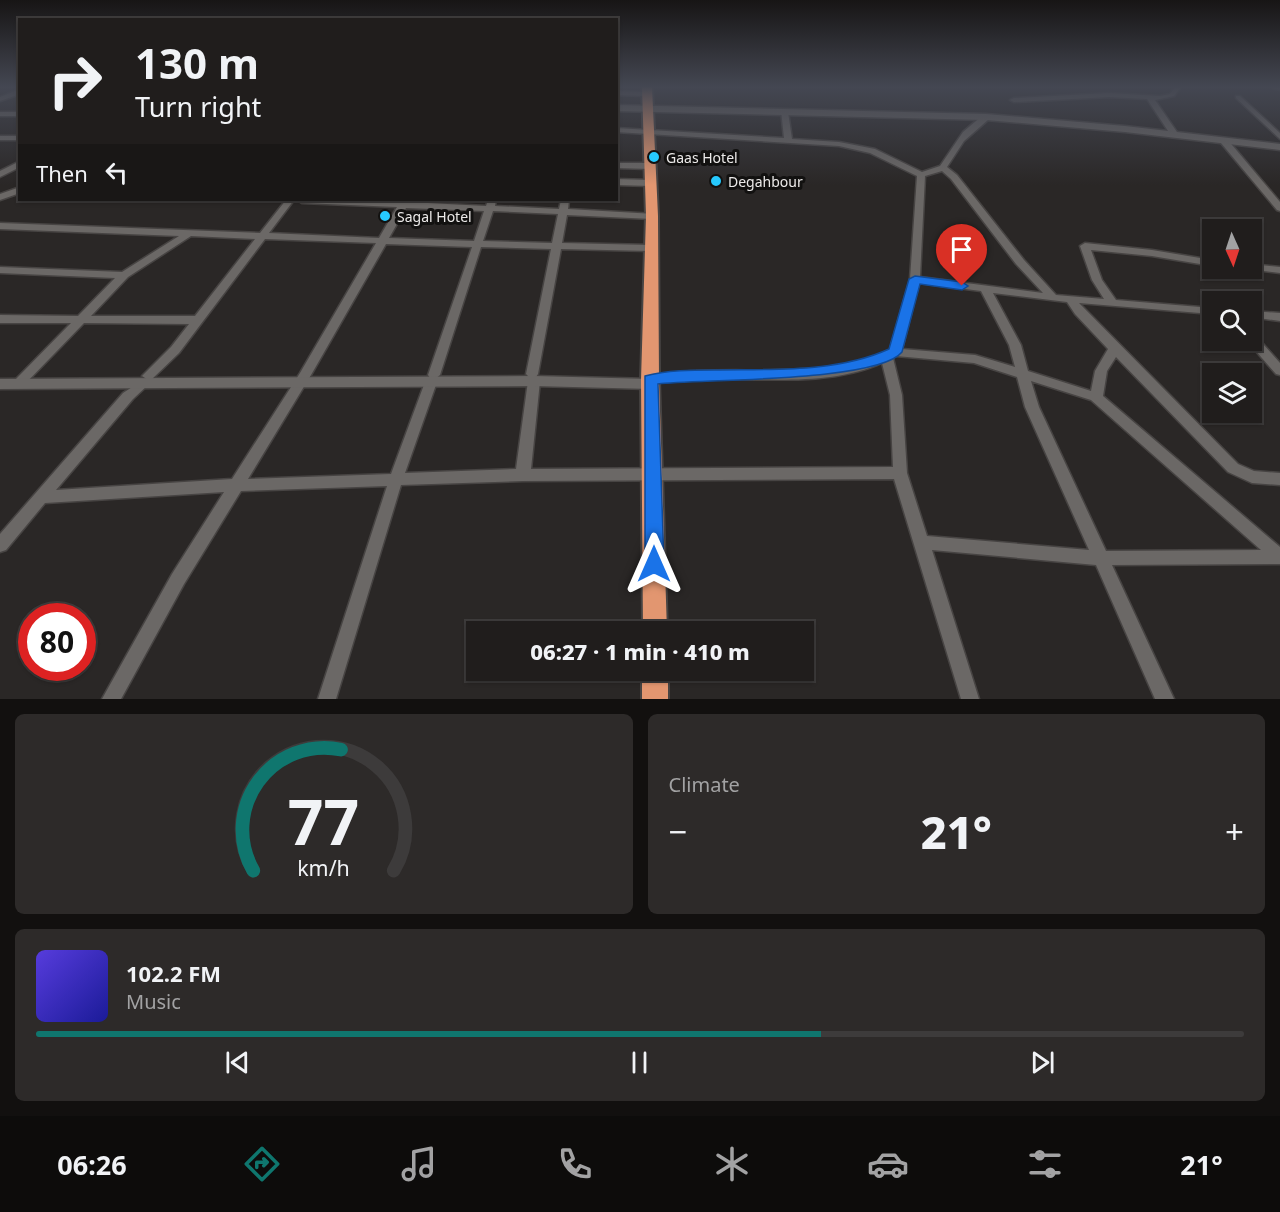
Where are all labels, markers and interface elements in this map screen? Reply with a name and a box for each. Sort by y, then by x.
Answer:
text: 130 m [135,34,259,91]
icon: right [36,42,114,120]
text: Turn right [135,88,261,125]
place label: Gaas Hotel [666,148,738,167]
marker: Gaas Hotel [647,150,661,164]
icon: left [100,156,133,189]
text: Then [36,158,88,188]
place label: Degahbour [728,172,803,191]
marker: Degahbour [709,174,723,188]
place label: Sagal Hotel [397,207,472,226]
marker: Sagal Hotel [378,209,392,223]
north arrow [1202,219,1262,279]
map controls [1202,219,1262,423]
pin [936,224,987,286]
icon: arrive [945,233,978,266]
button: search [1202,291,1262,351]
button: layers [1202,363,1262,423]
position arrow [622,532,686,596]
speed limit sign: 80 [18,603,96,681]
text: 06:27 · 1 min · 410 m [530,636,750,666]
text: Climate [669,771,740,798]
text: 77 [288,778,359,863]
text: 21° [921,801,992,862]
text: − [669,809,687,854]
text: + [1225,809,1244,854]
text: km/h [297,853,350,882]
text: 102.2 FM [126,958,221,988]
text: Music [126,988,181,1015]
icon: previous [221,1046,254,1079]
icon: pause [623,1046,656,1079]
icon: next [1026,1046,1059,1079]
icon: directions [241,1143,283,1185]
icon: music [398,1143,440,1185]
icon: phone [554,1143,596,1185]
icon: climate [711,1143,753,1185]
icon: car [867,1143,909,1185]
icon: filters [1024,1143,1066,1185]
text: 06:26 [57,1146,127,1183]
text: 21° [1180,1146,1223,1183]

